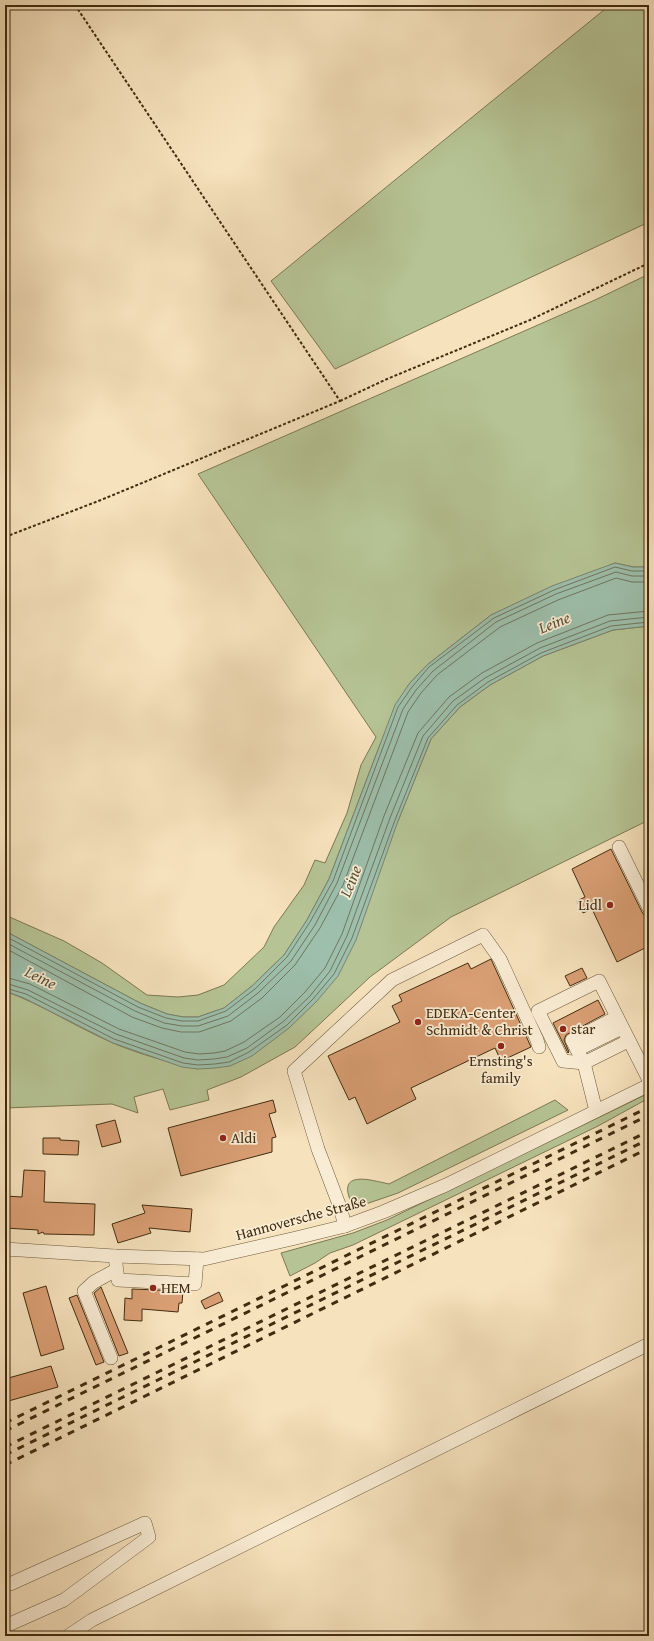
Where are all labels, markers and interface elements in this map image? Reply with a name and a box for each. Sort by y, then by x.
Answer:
water label: Leine [534,605,574,640]
water label: Leine [332,861,367,901]
place label: Lidl [578,894,602,915]
marker: Lidl [605,900,615,910]
water label: Leine [20,959,61,995]
place label: EDEKA-Center Schmidt & Christ [426,1002,534,1040]
marker: EDEKA-Center Schmidt & Christ [413,1017,423,1027]
place label: star [571,1018,596,1039]
marker: star [558,1024,568,1034]
marker: Ernsting's family [496,1041,506,1051]
place label: Ernsting's family [469,1050,533,1088]
place label: Aldi [231,1127,257,1148]
marker: Aldi [218,1133,228,1143]
street label: Hannoversche Straße [233,1190,368,1245]
place label: HEM [161,1277,191,1298]
marker: HEM [148,1283,158,1293]

